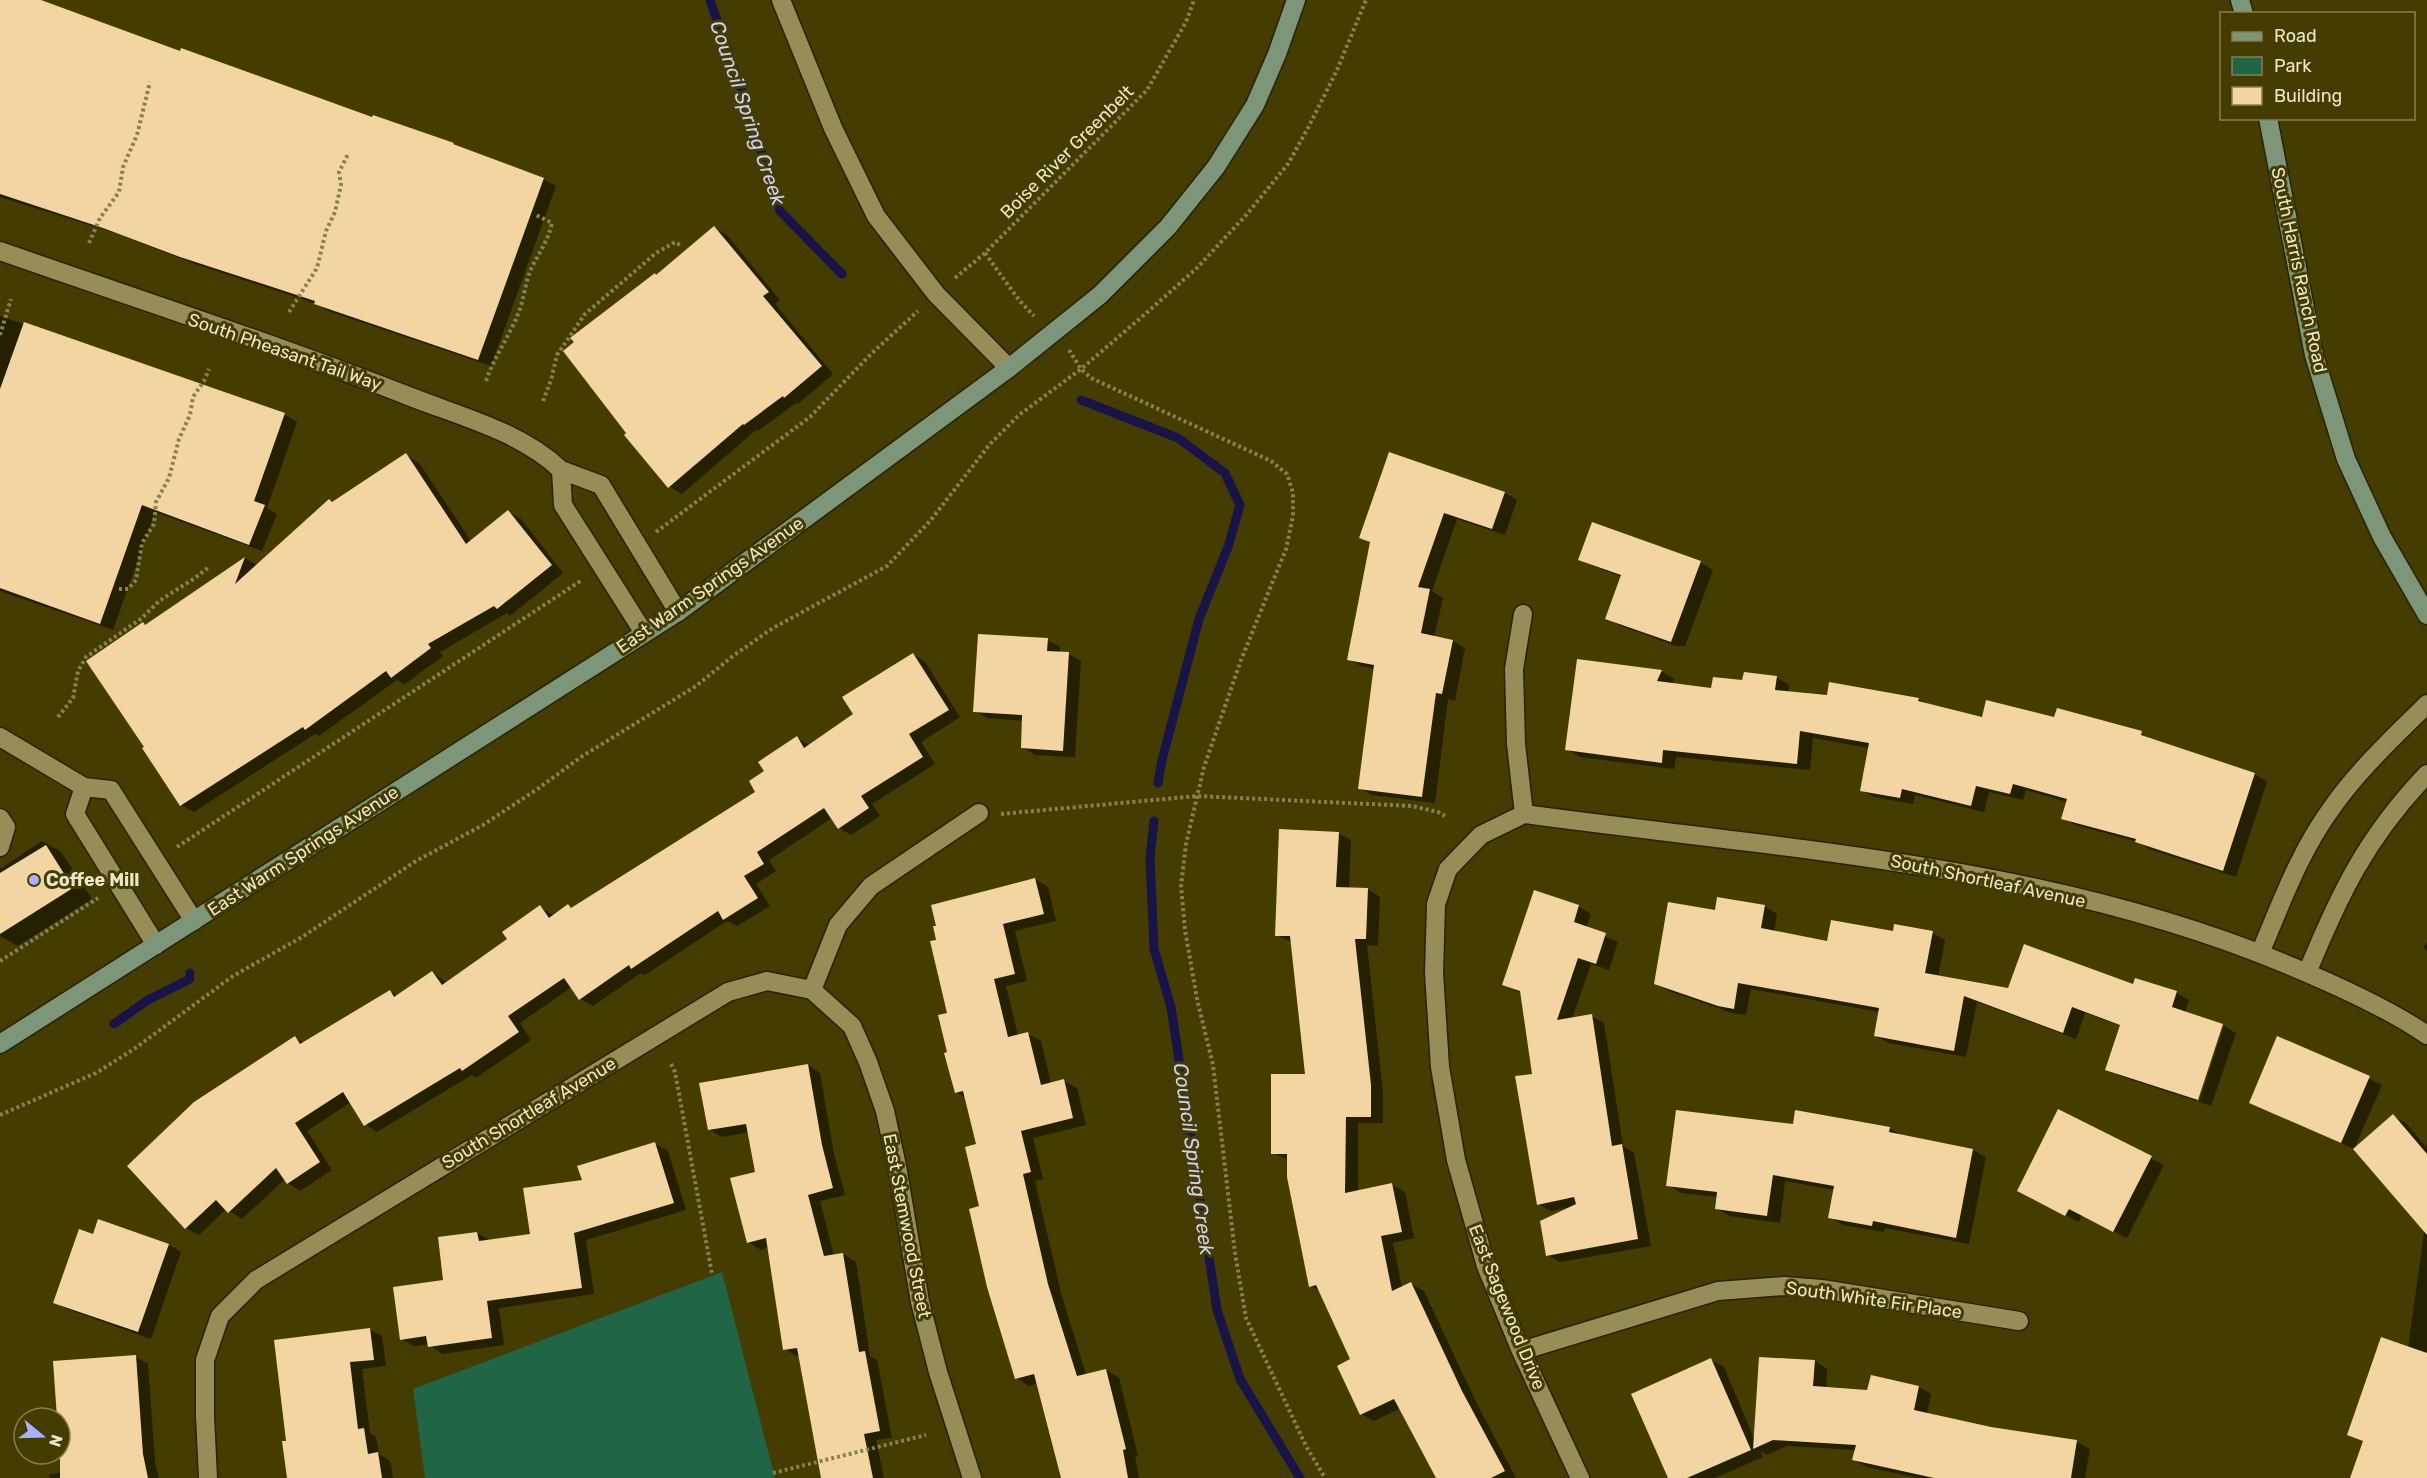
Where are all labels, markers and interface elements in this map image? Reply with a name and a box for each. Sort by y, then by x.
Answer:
legend [2220,12,2415,120]
water label: Council Spring Creek [705,17,791,209]
text: Road [2274,25,2317,47]
text: Park [2274,55,2312,77]
street label: Boise River Greenbelt [996,81,1138,223]
text: Building [2274,85,2342,107]
street label: South Harris Ranch Road [2266,165,2332,375]
street label: South Pheasant Tail Way [185,308,385,396]
street label: East Warm Springs Avenue [612,512,808,658]
street label: East Warm Springs Avenue [203,781,403,921]
street label: South Shortleaf Avenue [1888,850,2088,912]
place label: Coffee Mill [46,869,140,891]
marker: Coffee Mill [27,873,41,887]
street label: South Shortleaf Avenue [438,1052,620,1174]
water label: Council Spring Creek [1169,1061,1219,1257]
street label: East Stemwood Street [878,1132,936,1320]
street label: East Sagewood Drive [1464,1221,1550,1393]
street label: South White Fir Place [1785,1277,1963,1323]
north arrow [12,1406,72,1466]
text: N [45,1432,67,1449]

